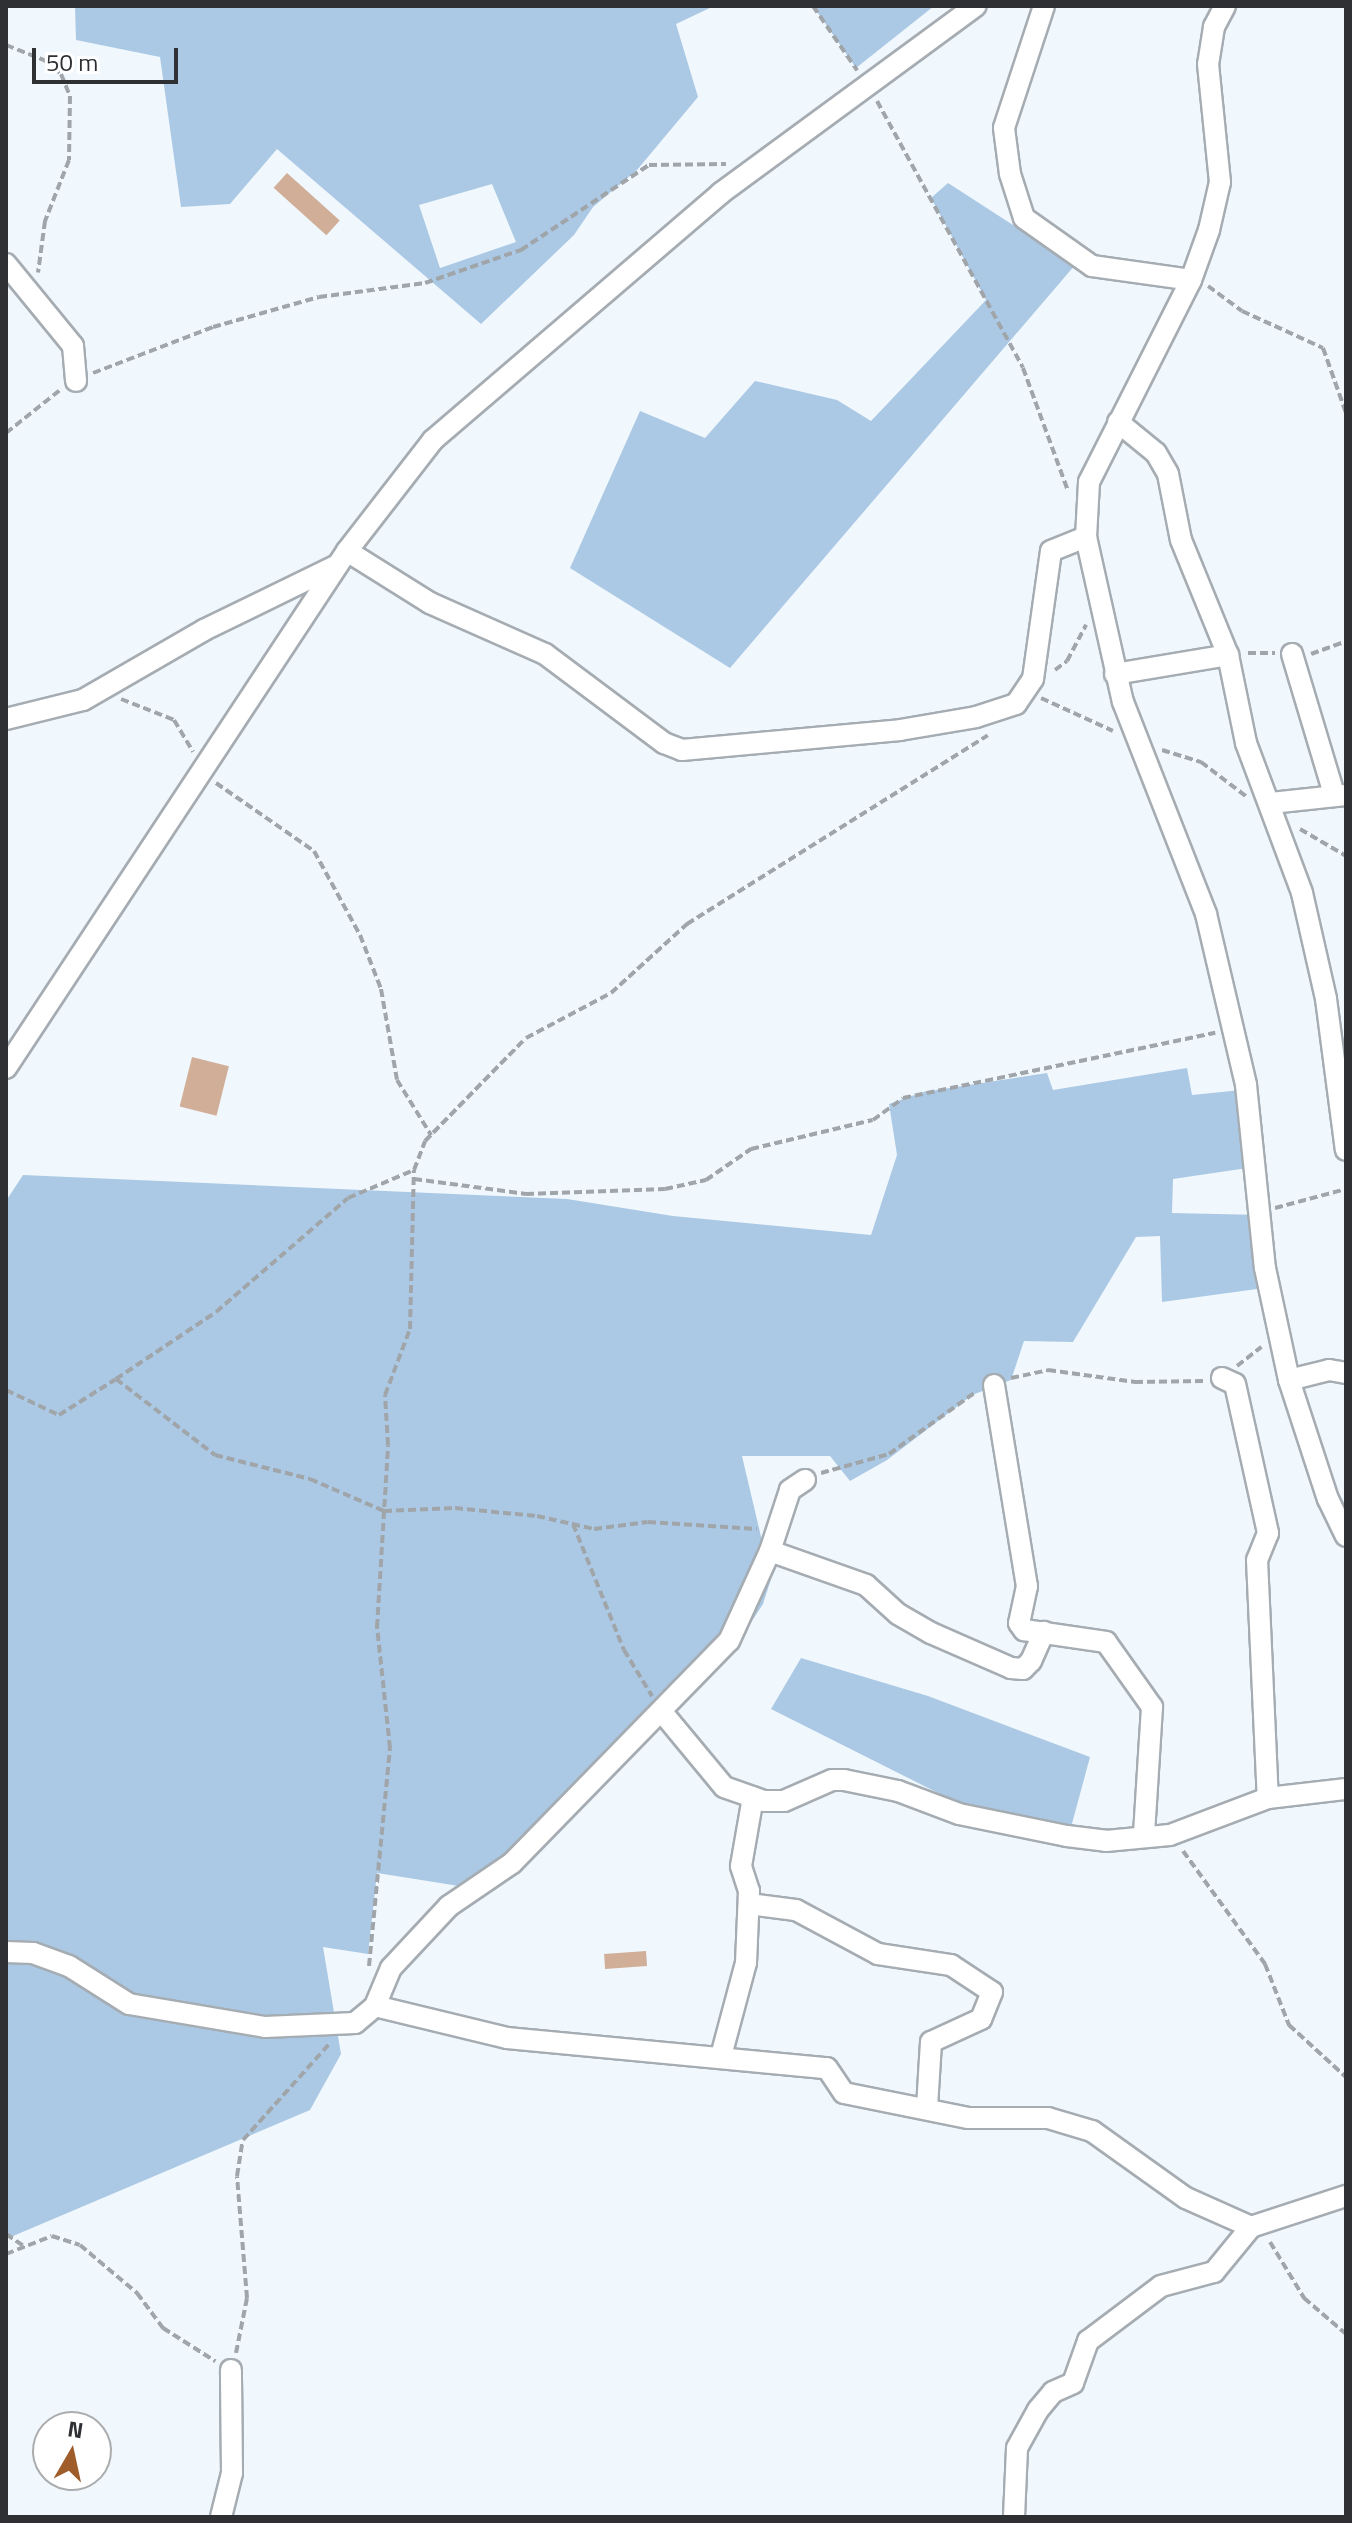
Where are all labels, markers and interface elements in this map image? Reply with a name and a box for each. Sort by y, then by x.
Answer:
scale bar [36,32,182,82]
text: 50 m [46,44,98,80]
north arrow [32,2411,112,2491]
text: N [65,2411,86,2447]

